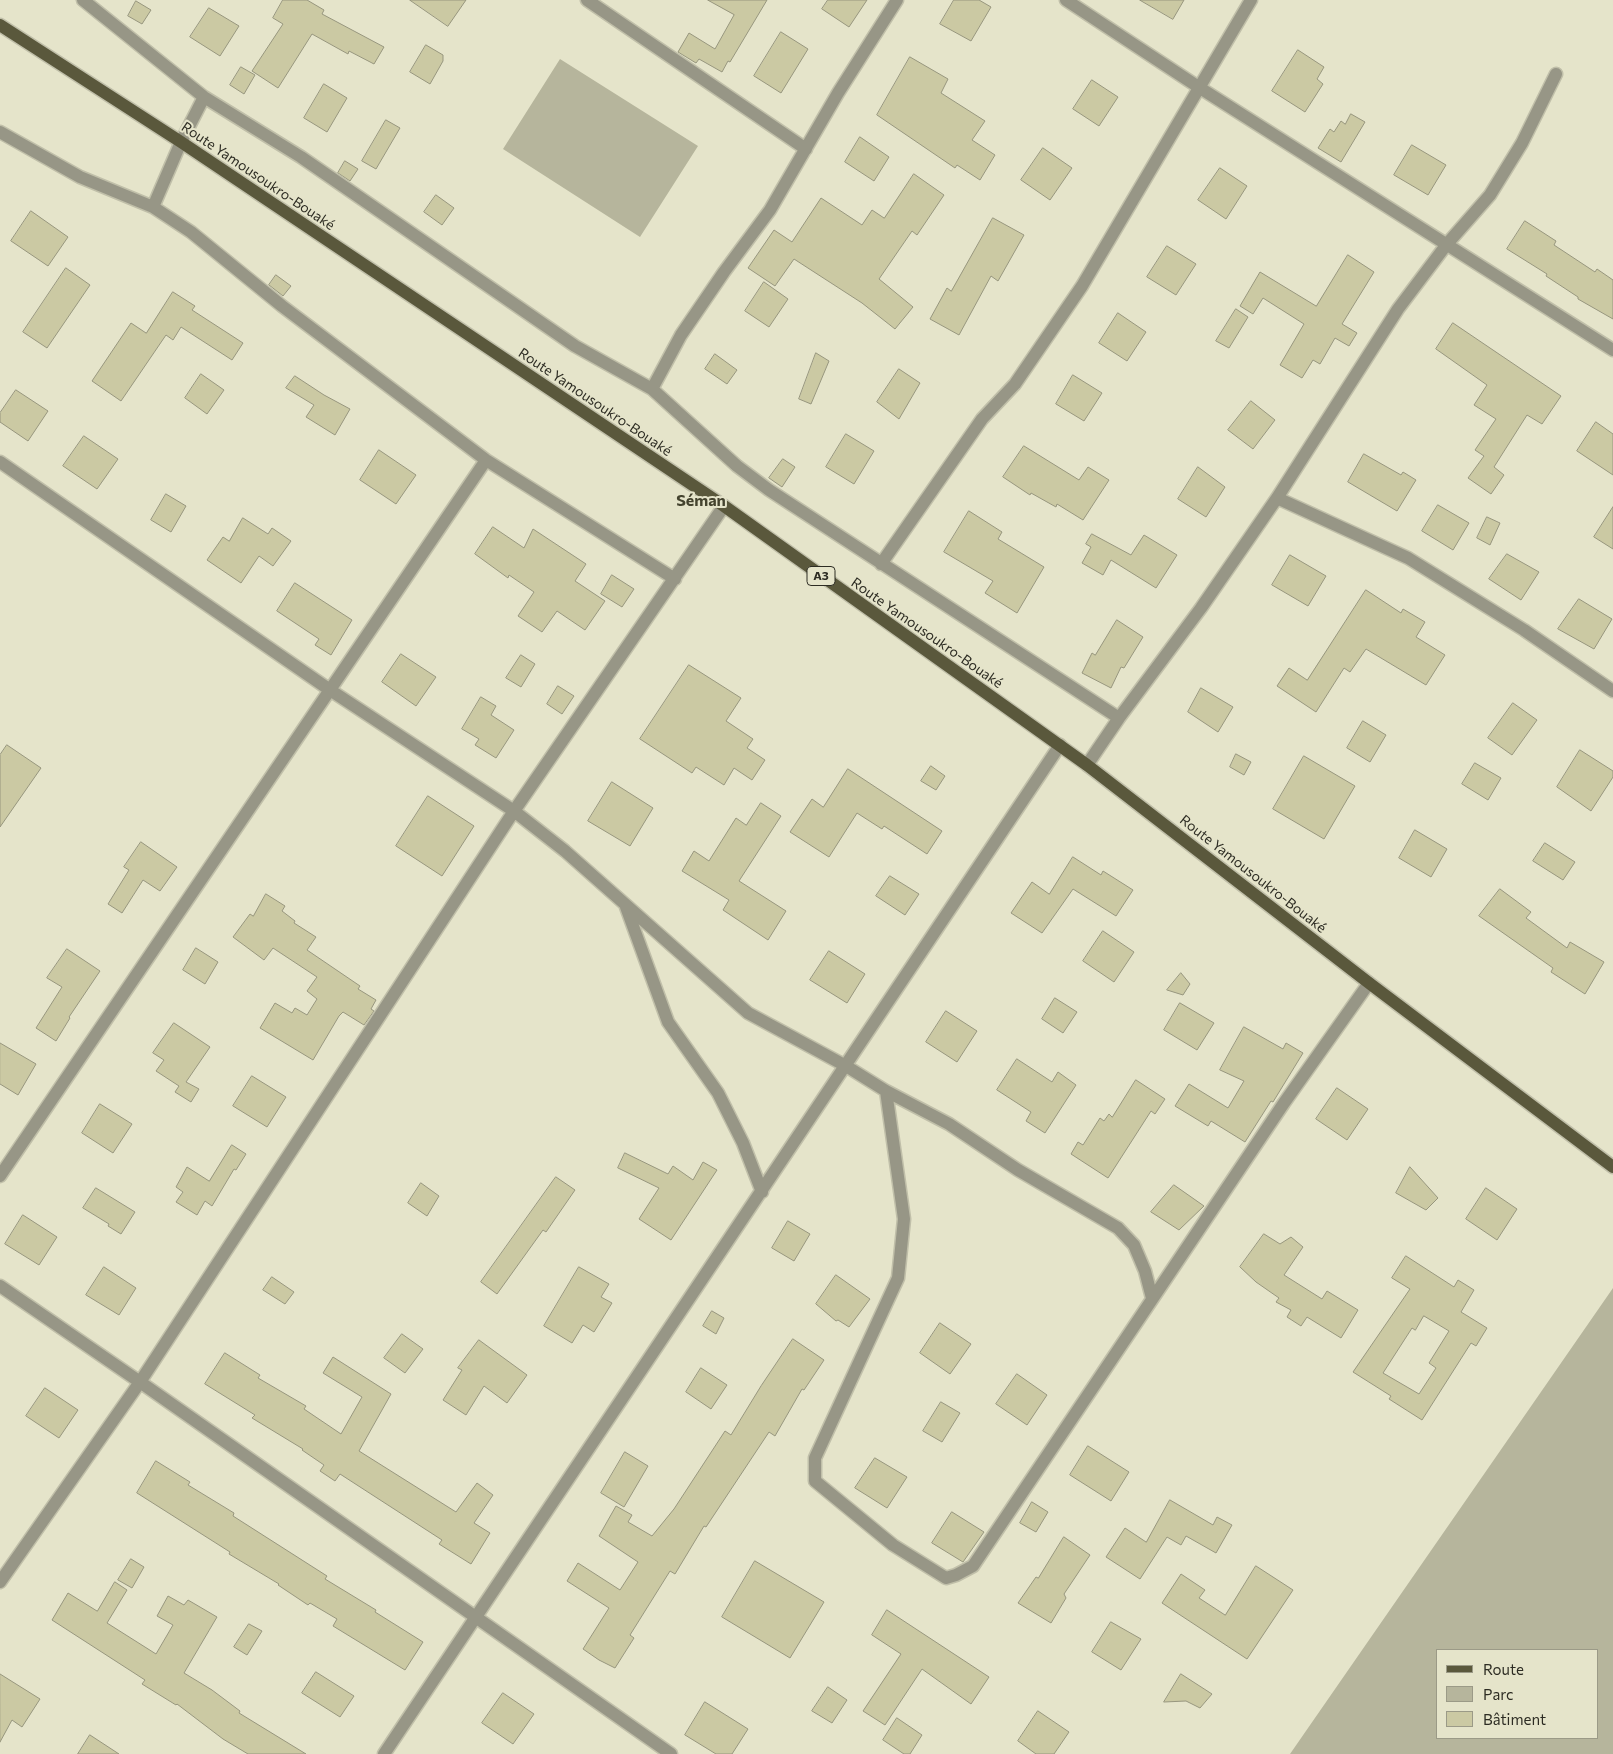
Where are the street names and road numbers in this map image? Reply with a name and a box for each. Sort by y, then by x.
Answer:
street label: Route Yamousoukro-Bouaké [178,118,338,234]
street label: Route Yamousoukro-Bouaké [515,344,675,460]
road number: A3 [807,566,835,586]
street label: Route Yamousoukro-Bouaké [848,574,1006,692]
street label: Route Yamousoukro-Bouaké [1176,812,1330,936]

